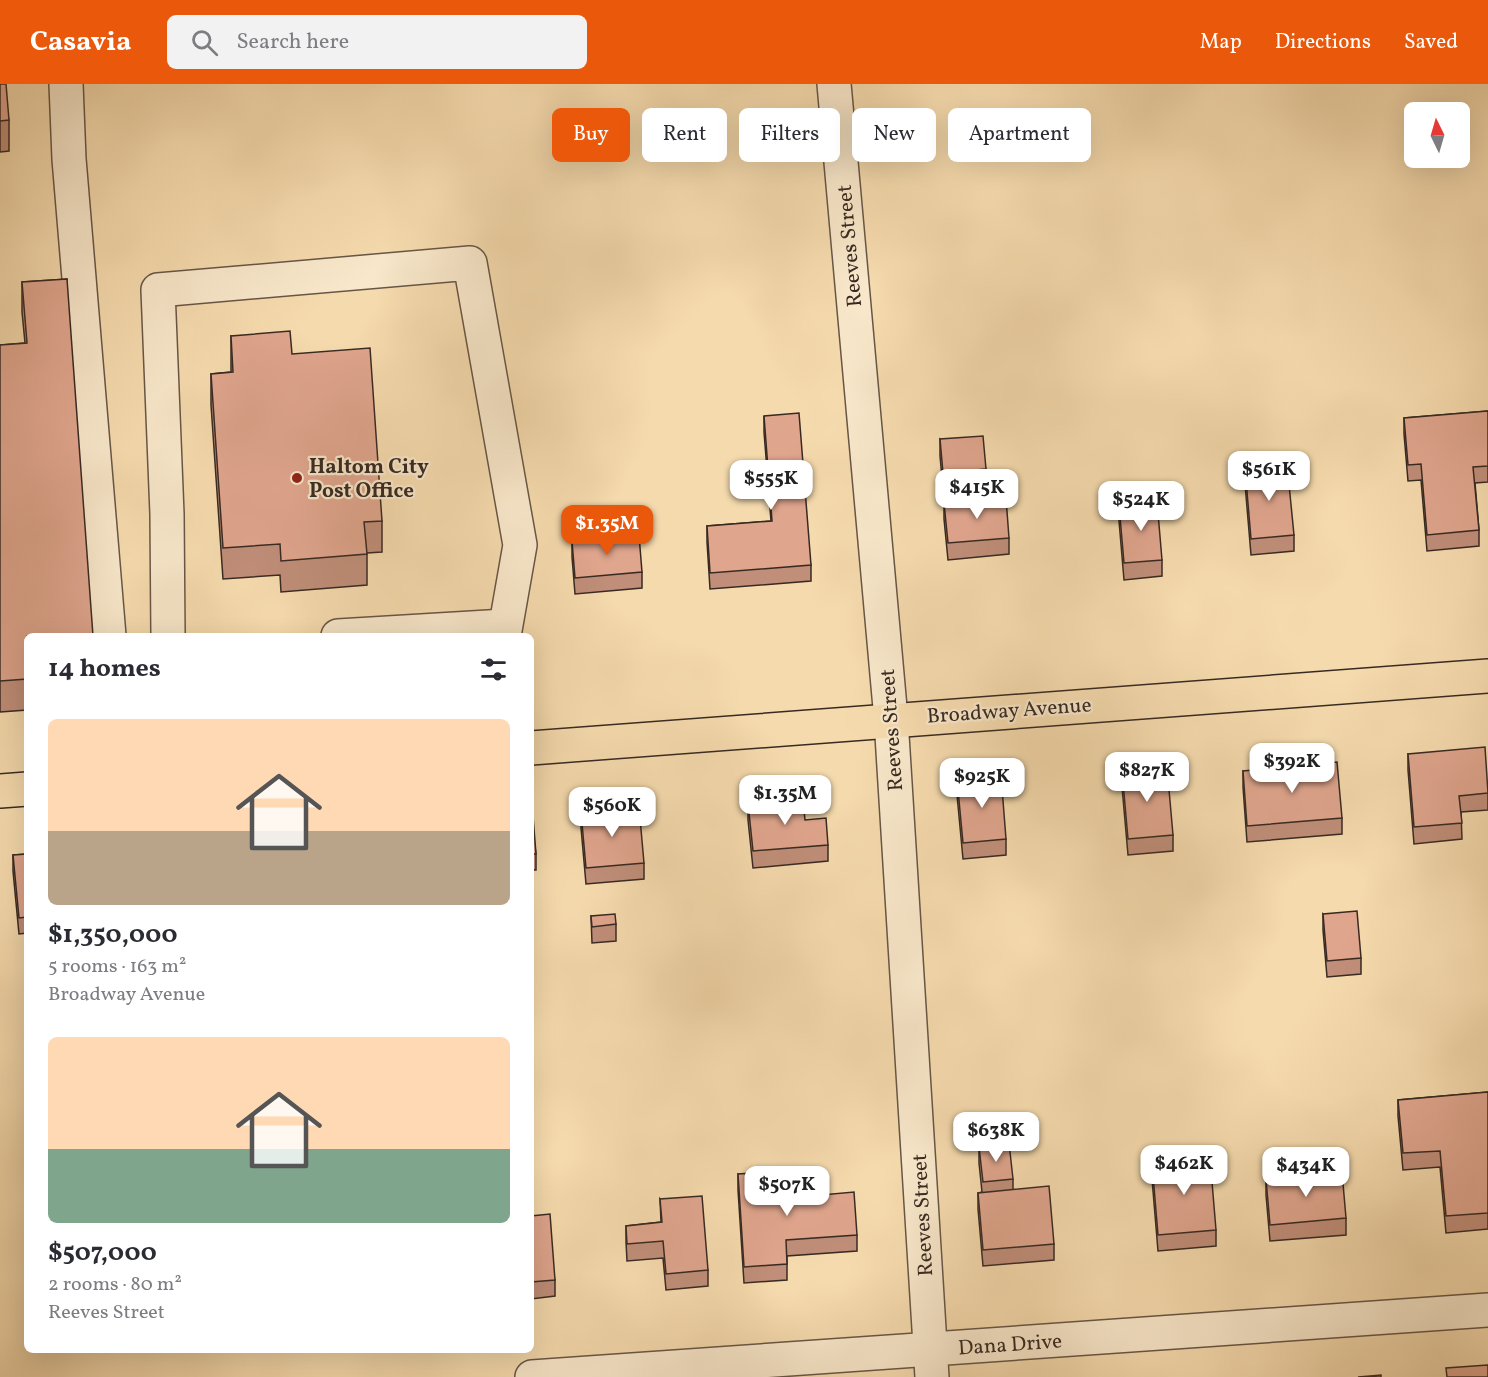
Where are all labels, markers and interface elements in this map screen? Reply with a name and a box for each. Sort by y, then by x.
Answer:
search box [167,15,587,69]
text: Casavia [30,23,131,62]
icon: search [188,26,221,59]
text: Search here [236,27,349,58]
text: Map [1200,28,1242,57]
text: Directions [1275,28,1371,57]
text: Saved [1404,28,1458,57]
north arrow [1404,102,1470,168]
map controls [1404,102,1470,168]
chip: Buy [552,108,630,162]
chip: Rent [642,108,727,162]
chip: Filters [739,108,840,162]
chip: New [852,108,936,162]
chip: Apartment [948,108,1091,162]
street label: Reeves Street [831,183,870,308]
pin: $561K [1227,451,1311,502]
place label: Haltom City Post Office [309,453,429,506]
text: $561K [1242,456,1296,484]
pin: $555K [729,460,813,511]
text: $555K [744,465,798,493]
pin: $415K [935,469,1019,520]
marker: Haltom City Post Office [290,471,304,485]
text: $415K [949,474,1005,502]
pin: $524K [1099,481,1183,532]
text: $524K [1112,486,1170,514]
pin: $1.35M [558,505,656,556]
text: $1.35M [575,510,639,538]
text: 14 homes [48,651,161,687]
icon: filters [477,653,510,686]
street label: Reeves Street [874,668,911,792]
street label: Broadway Avenue [926,691,1092,732]
pin: $392K [1250,743,1334,794]
text: $392K [1264,748,1320,776]
pin: $827K [1105,752,1189,803]
text: $827K [1119,757,1175,785]
icon: home [225,758,333,866]
pin: $925K [940,758,1024,809]
text: $925K [954,763,1010,791]
pin: $1.35M [736,775,834,826]
text: $1.35M [753,780,817,808]
pin: $560K [570,787,654,838]
text: $560K [583,792,641,820]
text: $1,350,000 [48,917,178,953]
text: 5 rooms · 163 m² [48,953,186,981]
text: Broadway Avenue [48,981,205,1009]
icon: home [225,1076,333,1184]
pin: $638K [954,1112,1038,1163]
text: $638K [967,1117,1025,1145]
pin: $462K [1142,1145,1226,1196]
pin: $434K [1264,1147,1348,1198]
text: $462K [1154,1150,1214,1178]
text: $434K [1276,1152,1336,1180]
street label: Reeves Street [906,1153,941,1277]
pin: $507K [745,1166,829,1217]
text: $507K [759,1171,815,1199]
text: $507,000 [48,1235,157,1271]
text: 2 rooms · 80 m² [48,1271,182,1299]
text: Reeves Street [48,1299,165,1327]
street label: Dana Drive [957,1327,1063,1364]

